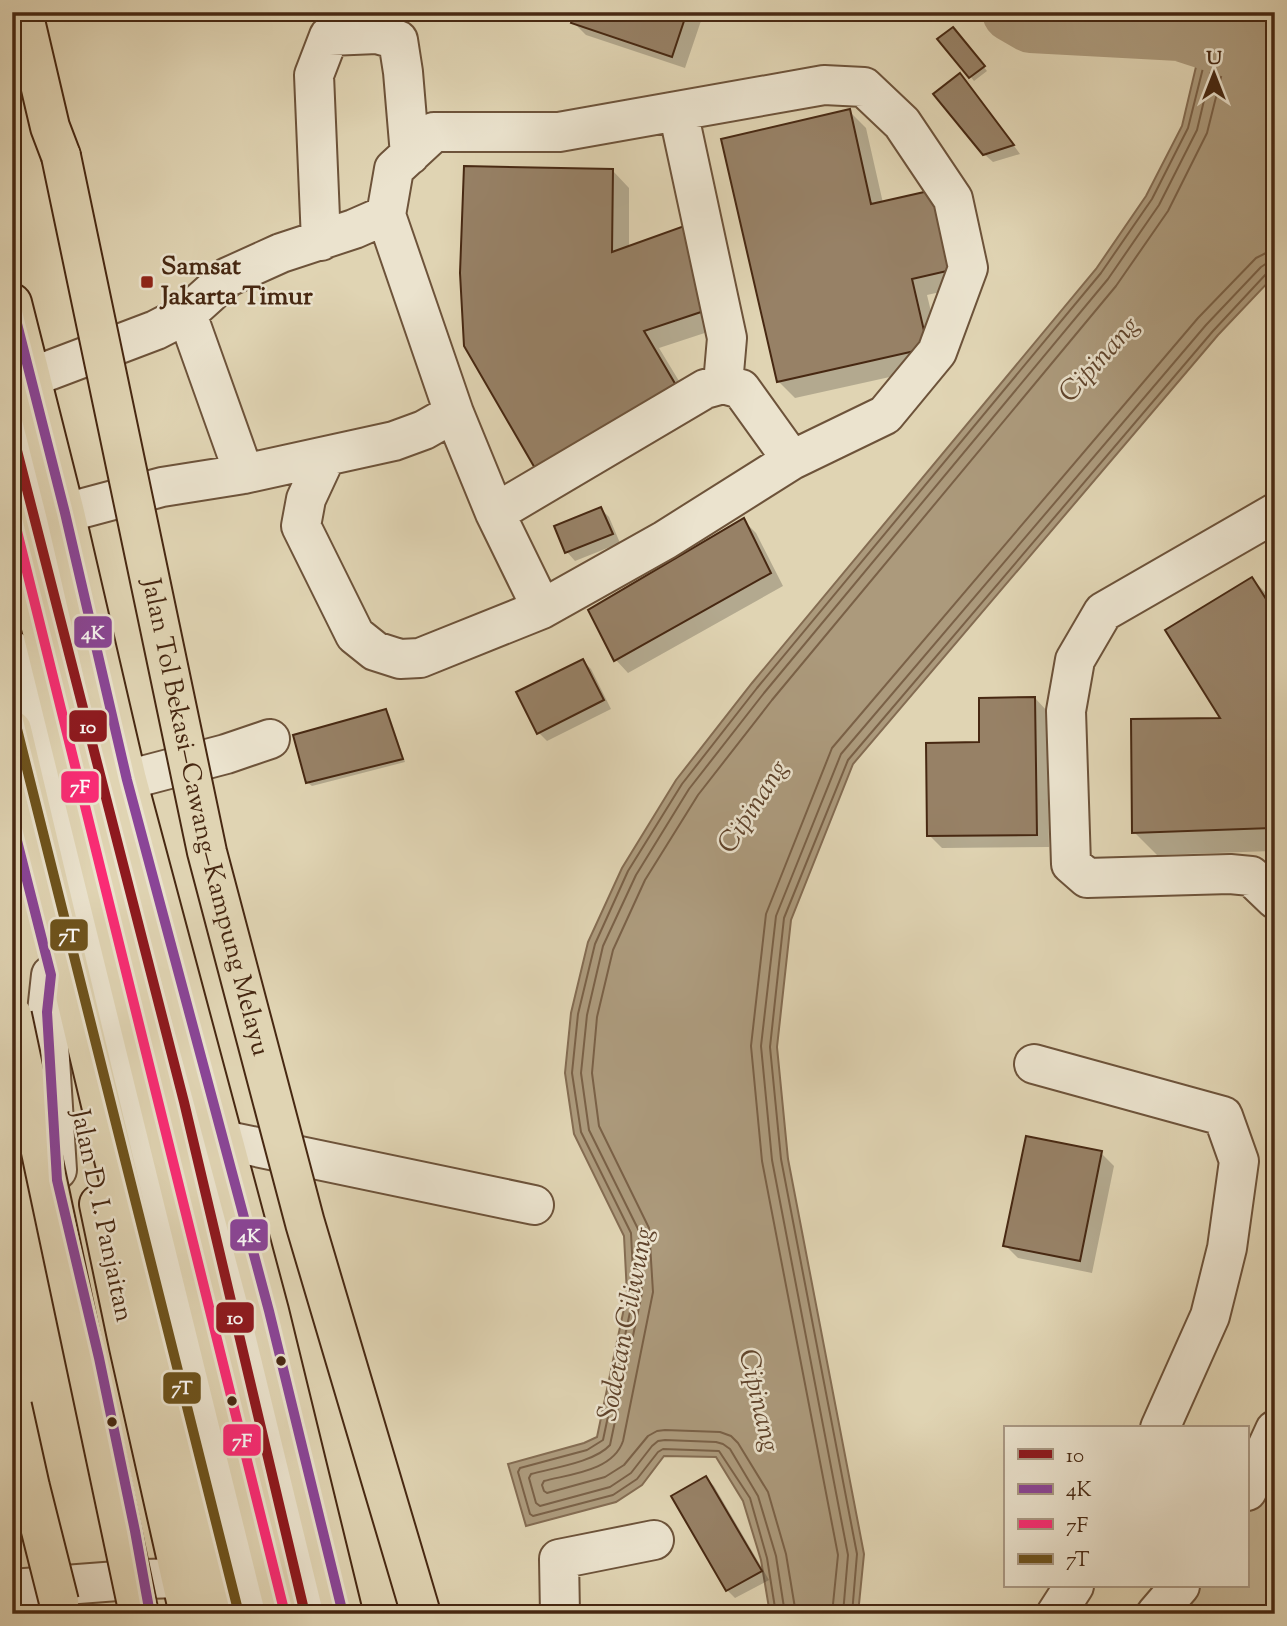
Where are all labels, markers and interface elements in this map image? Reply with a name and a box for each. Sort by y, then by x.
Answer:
north arrow [1178,38,1248,108]
text: U [1206,46,1222,73]
place label: Samsat Jakarta Timur [159,249,313,316]
marker: Samsat Jakarta Timur [139,274,155,290]
water label: Cipinang [1050,308,1150,412]
street label: Jalan Tol Bekasi–Cawang–Kampung Melayu [131,573,279,1060]
line badge: 4K [73,615,113,649]
text: 4K [80,621,105,648]
line badge: 10 [68,709,108,743]
text: 10 [80,715,96,742]
water label: Cipinang [709,752,799,862]
line badge: 7F [60,770,100,804]
text: 7F [70,775,90,802]
line badge: 7T [49,918,89,952]
text: 7T [58,924,80,951]
street label: Jalan D. I. Panjaitan [60,1104,142,1326]
line badge: 4K [229,1218,269,1252]
text: 4K [236,1224,261,1251]
water label: Sodetan Ciliwung [589,1224,665,1424]
line badge: 10 [215,1301,255,1334]
text: 10 [227,1306,243,1333]
water label: Cipinang [727,1345,789,1457]
unlabelled marker [274,1354,288,1368]
line badge: 7T [162,1371,202,1405]
text: 7T [171,1376,193,1403]
unlabelled marker [225,1394,239,1408]
unlabelled marker [105,1415,119,1429]
line badge: 7F [222,1423,262,1457]
legend [1004,1426,1248,1588]
text: 7F [232,1429,252,1456]
text: 10 [1066,1442,1084,1472]
text: 4K [1066,1476,1092,1506]
text: 7F [1066,1512,1089,1542]
text: 7T [1066,1546,1090,1576]

